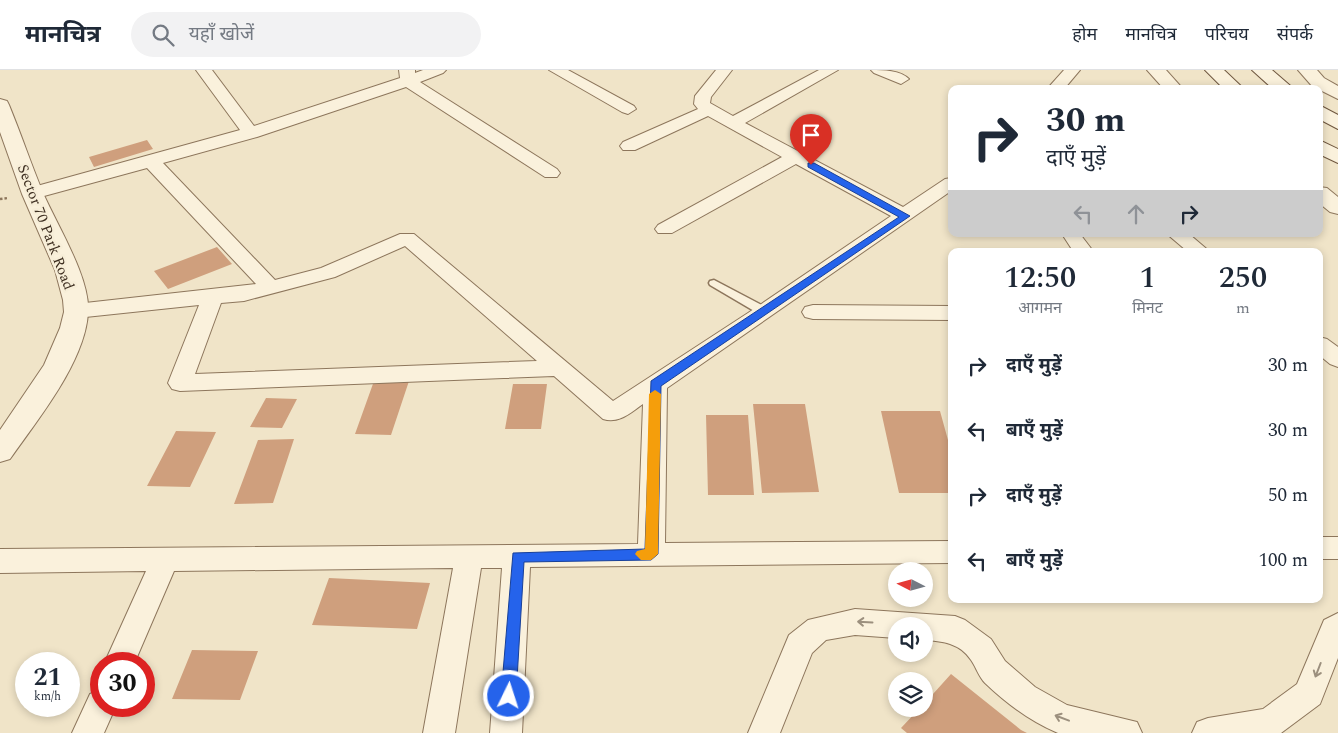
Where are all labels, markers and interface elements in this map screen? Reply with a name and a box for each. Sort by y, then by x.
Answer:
search box [131,12,481,57]
text: मानचित्र [25,17,101,53]
text: यहाँ खोजें [189,20,254,49]
icon: search [149,21,177,49]
text: होम [1072,21,1097,48]
text: मानचित्र [1125,21,1177,48]
text: परिचय [1205,21,1249,48]
text: संपर्क [1277,21,1313,48]
text: 30 m [1046,94,1126,147]
icon: right [963,105,1028,170]
pin [790,114,832,165]
icon: arrive [797,121,825,149]
text: दाएँ मुड़ें [1046,142,1106,175]
street label: Sector 70 Park Road [11,161,80,293]
icon: left [1069,200,1097,228]
icon: ahead [1122,200,1150,228]
icon: right [1175,200,1203,228]
text: 12:50 [1004,255,1076,301]
text: 1 [1139,255,1156,301]
text: 250 [1219,255,1267,301]
text: आगमन [1018,296,1062,320]
text: मिनट [1132,296,1163,320]
text: m [1236,296,1250,320]
text: दाएँ मुड़ें [1006,351,1062,380]
text: 30 m [1268,351,1308,380]
icon: right [963,352,991,380]
text: बाएँ मुड़ें [1006,416,1063,445]
text: 30 m [1268,416,1308,445]
icon: left [963,417,991,445]
text: दाएँ मुड़ें [1006,481,1062,510]
text: 50 m [1268,481,1308,510]
icon: right [963,482,991,510]
text: बाएँ मुड़ें [1006,546,1063,575]
text: 100 m [1258,546,1308,575]
icon: left [963,547,991,575]
north arrow [888,562,932,608]
map controls [888,562,933,717]
one-way arrow [857,617,873,627]
button: sound [888,617,933,662]
speed limit sign: 30 [90,652,155,717]
text: 21 [33,659,62,697]
one-way arrow [1313,662,1322,677]
position arrow [482,669,534,721]
button: layers [888,672,933,717]
text: km/h [34,687,61,706]
one-way arrow [1055,713,1070,722]

